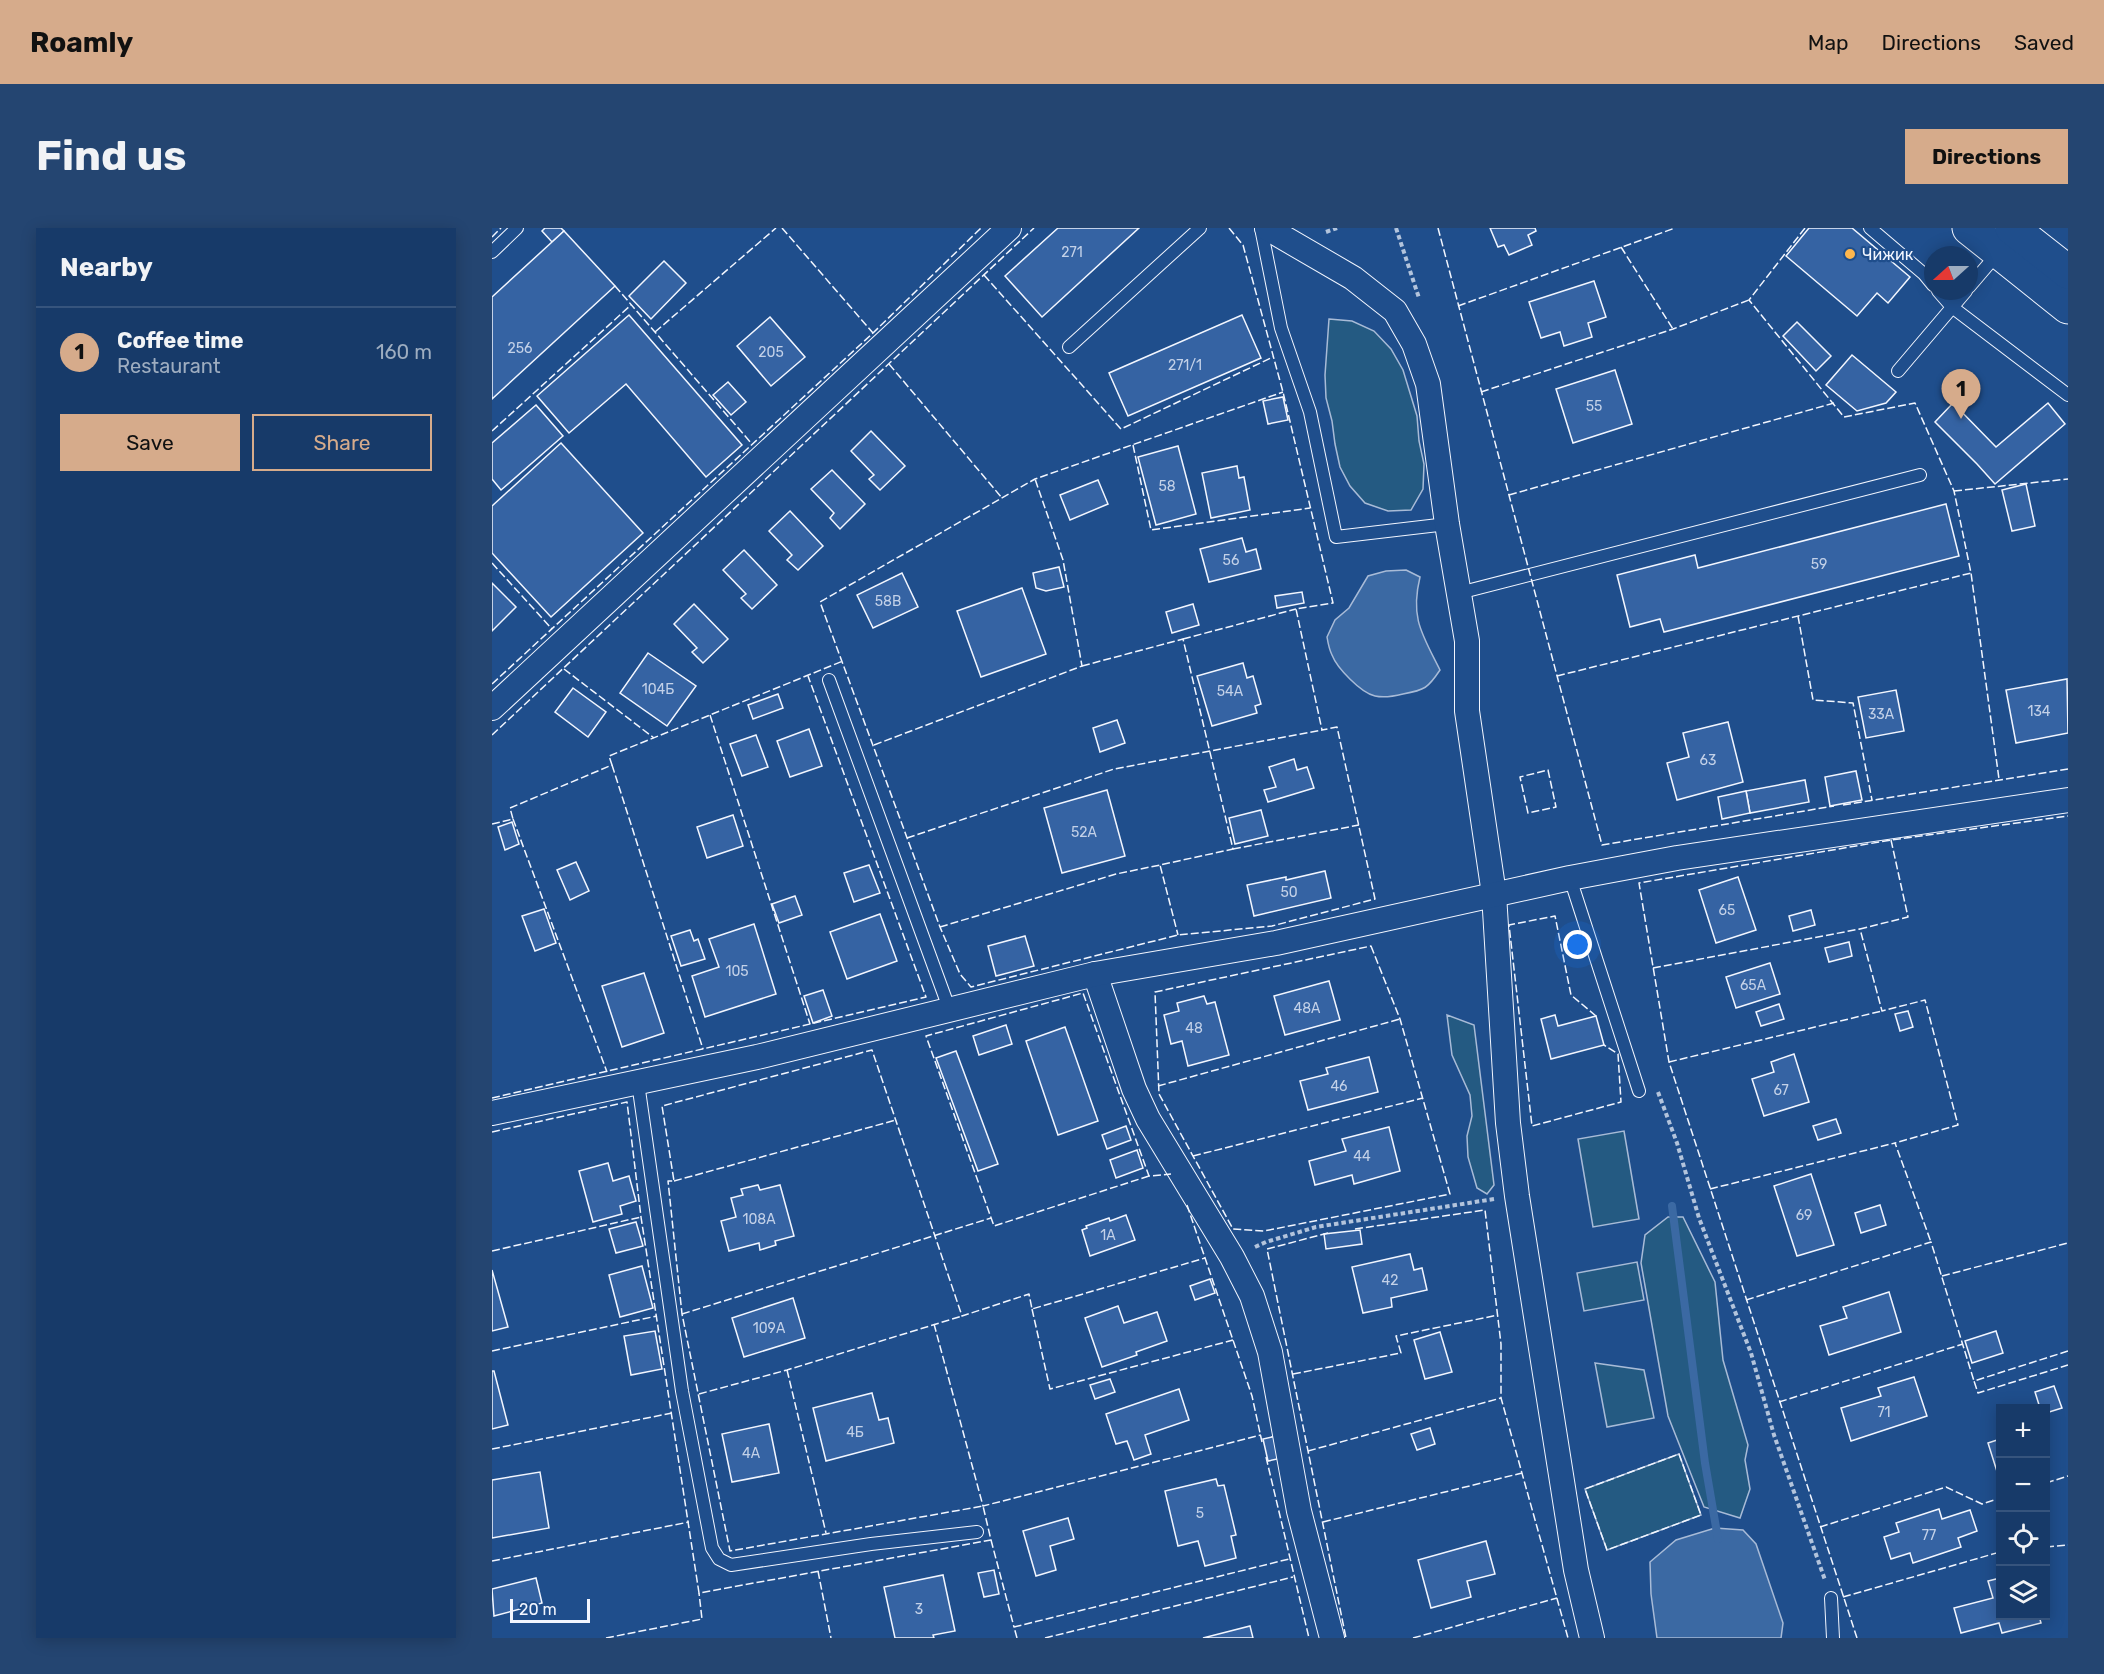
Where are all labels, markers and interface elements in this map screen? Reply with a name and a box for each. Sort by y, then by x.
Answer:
text: Roamly [30,26,133,59]
text: Map [1808,30,1849,55]
text: Directions [1882,30,1981,55]
text: Saved [2014,30,2074,55]
button: Directions [1905,129,2068,184]
text: Find us [36,131,187,181]
house number: 271 [1061,244,1083,261]
place label: Чижик [1862,245,1914,264]
north arrow [1924,246,1978,300]
marker: Чижик [1843,247,1857,261]
text: Nearby [60,252,153,283]
text: Coffee time [117,327,244,354]
text: 1 [75,340,84,364]
text: 160 m [376,340,432,364]
house number: 256 [508,340,532,357]
house number: 205 [758,344,784,361]
text: Restaurant [117,354,221,378]
house number: 271/1 [1168,357,1202,374]
pin: 1 [1942,370,1980,419]
house number: 55 [1586,398,1602,415]
button: Save [60,414,240,471]
button: Share [252,414,432,471]
house number: 58 [1158,478,1176,495]
house number: 56 [1223,552,1239,569]
house number: 59 [1811,556,1827,573]
house number: 58В [875,593,901,610]
house number: 104Б [642,681,674,698]
house number: 54А [1217,683,1244,700]
house number: 134 [2027,703,2051,720]
house number: 33А [1868,706,1895,723]
house number: 63 [1700,752,1716,769]
house number: 52А [1071,824,1098,841]
house number: 50 [1280,884,1298,901]
house number: 65 [1719,902,1735,919]
your location [1563,930,1592,959]
house number: 105 [725,963,749,980]
house number: 65А [1740,977,1767,994]
house number: 48А [1294,1000,1321,1017]
house number: 48 [1185,1020,1203,1037]
house number: 46 [1330,1078,1348,1095]
house number: 67 [1773,1082,1789,1099]
house number: 44 [1353,1148,1371,1165]
house number: 69 [1796,1207,1812,1224]
house number: 108А [742,1211,776,1228]
house number: 1А [1100,1227,1116,1244]
house number: 42 [1382,1272,1398,1289]
house number: 109А [753,1320,786,1337]
house number: 71 [1877,1404,1891,1421]
map controls [1996,1404,2050,1620]
button: + [1996,1404,2050,1458]
house number: 4Б [846,1424,864,1441]
house number: 4А [742,1445,761,1462]
button: − [1996,1458,2050,1512]
house number: 5 [1196,1505,1204,1522]
button: locate [1996,1512,2050,1566]
house number: 77 [1922,1527,1936,1544]
button: layers [1996,1566,2050,1620]
scale bar [510,1596,590,1624]
text: 20 m [519,1600,557,1619]
house number: 3 [915,1601,923,1618]

